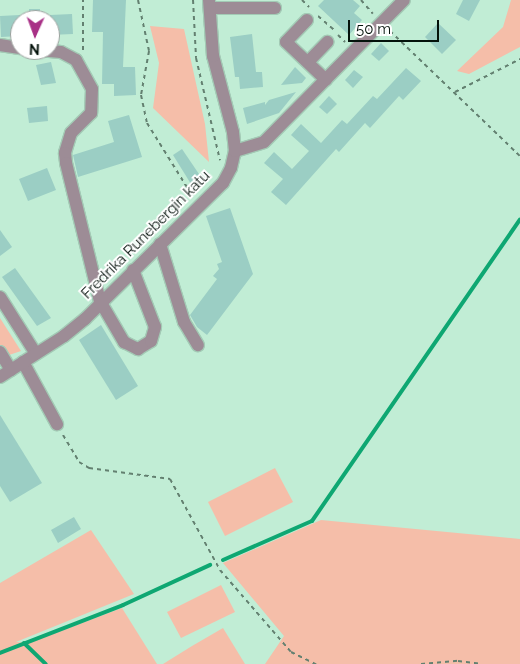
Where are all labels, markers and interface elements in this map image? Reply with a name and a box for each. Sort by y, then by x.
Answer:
north arrow [10,10,60,60]
scale bar [350,10,441,42]
text: 50 m [356,20,391,38]
text: N [29,41,40,57]
street label: Fredrika Runebergin katu [78,167,214,303]

